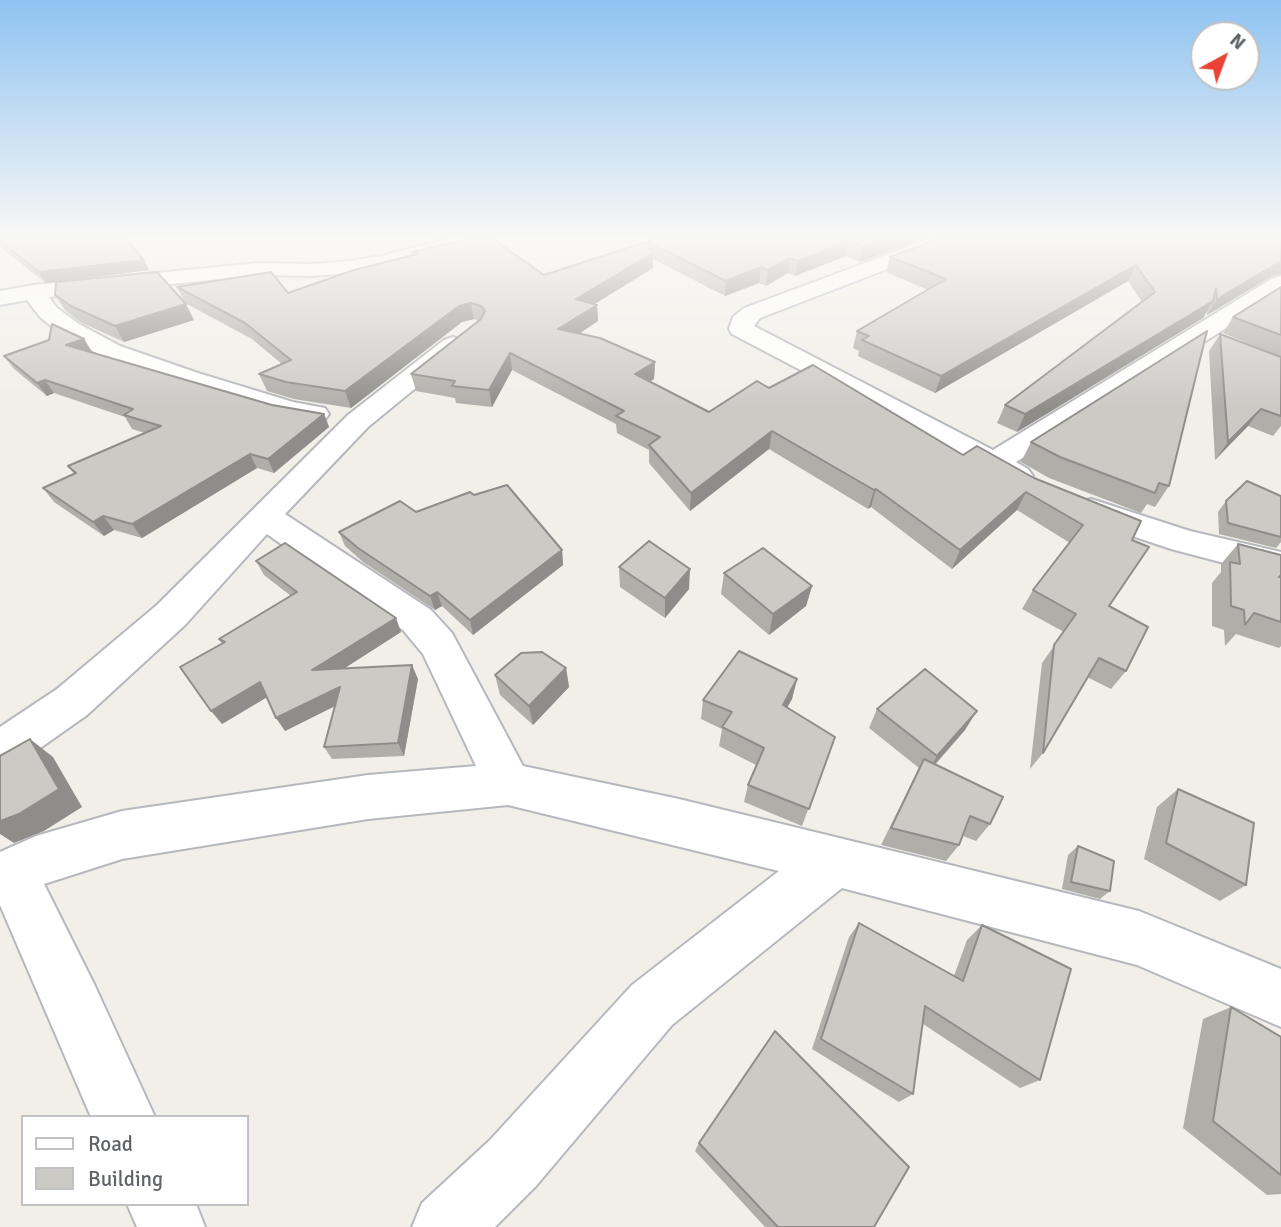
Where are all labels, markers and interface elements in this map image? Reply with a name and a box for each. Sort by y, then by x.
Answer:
north arrow [1190,21,1260,91]
text: N [1225,28,1250,55]
legend [21,1115,248,1206]
text: Road [88,1131,133,1157]
text: Building [88,1166,163,1192]

